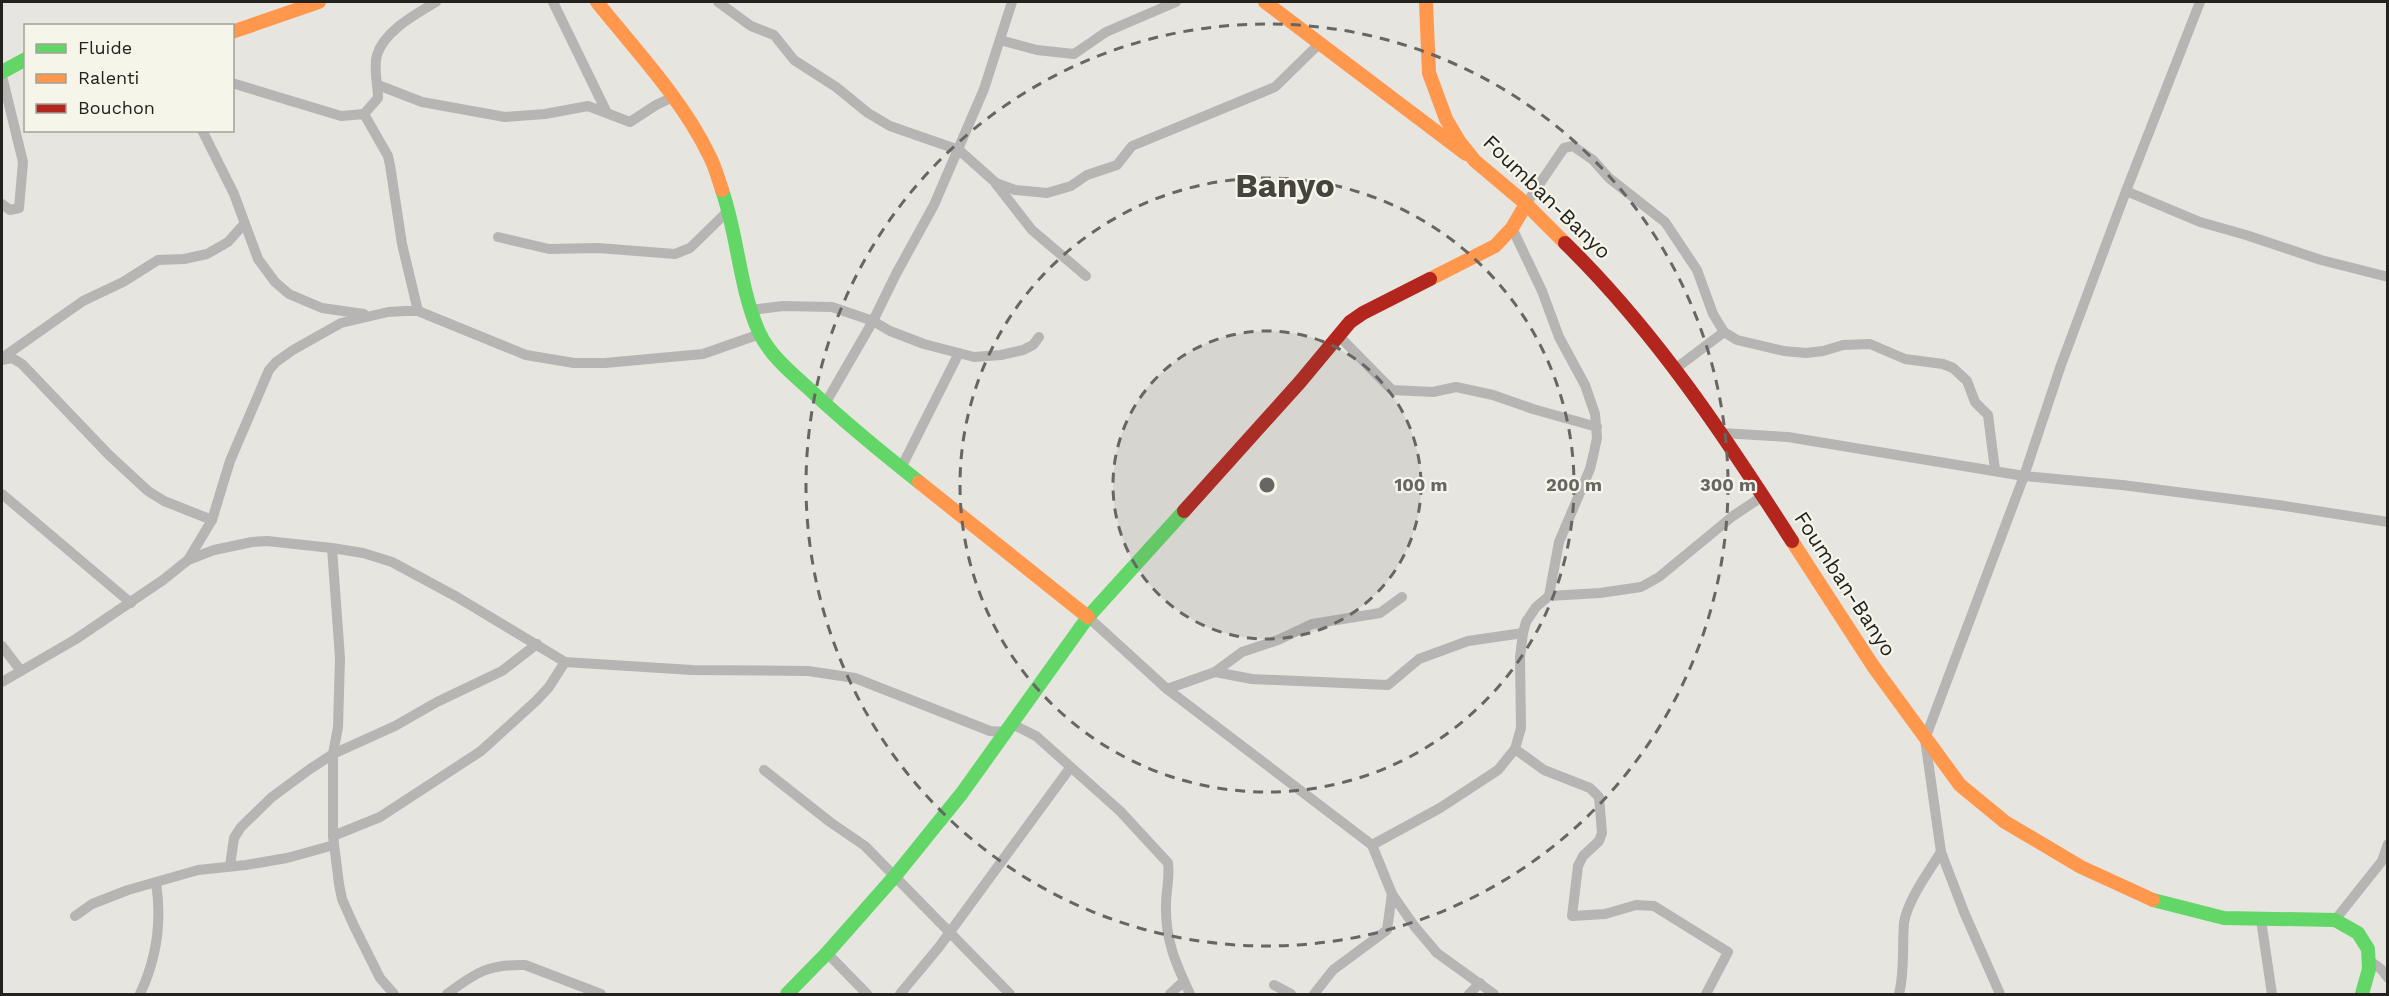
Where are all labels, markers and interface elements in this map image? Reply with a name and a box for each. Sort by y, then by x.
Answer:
legend [24,24,234,132]
text: Fluide [78,37,132,58]
text: Ralenti [78,67,139,88]
text: Bouchon [78,97,155,118]
street label: Foumban-Banyo [1478,129,1616,264]
district label: Banyo [1235,166,1335,205]
text: 100 m [1394,474,1448,495]
text: 200 m [1546,474,1602,495]
text: 300 m [1700,474,1756,495]
centre of rings [1257,475,1277,495]
street label: Foumban-Banyo [1789,507,1902,661]

